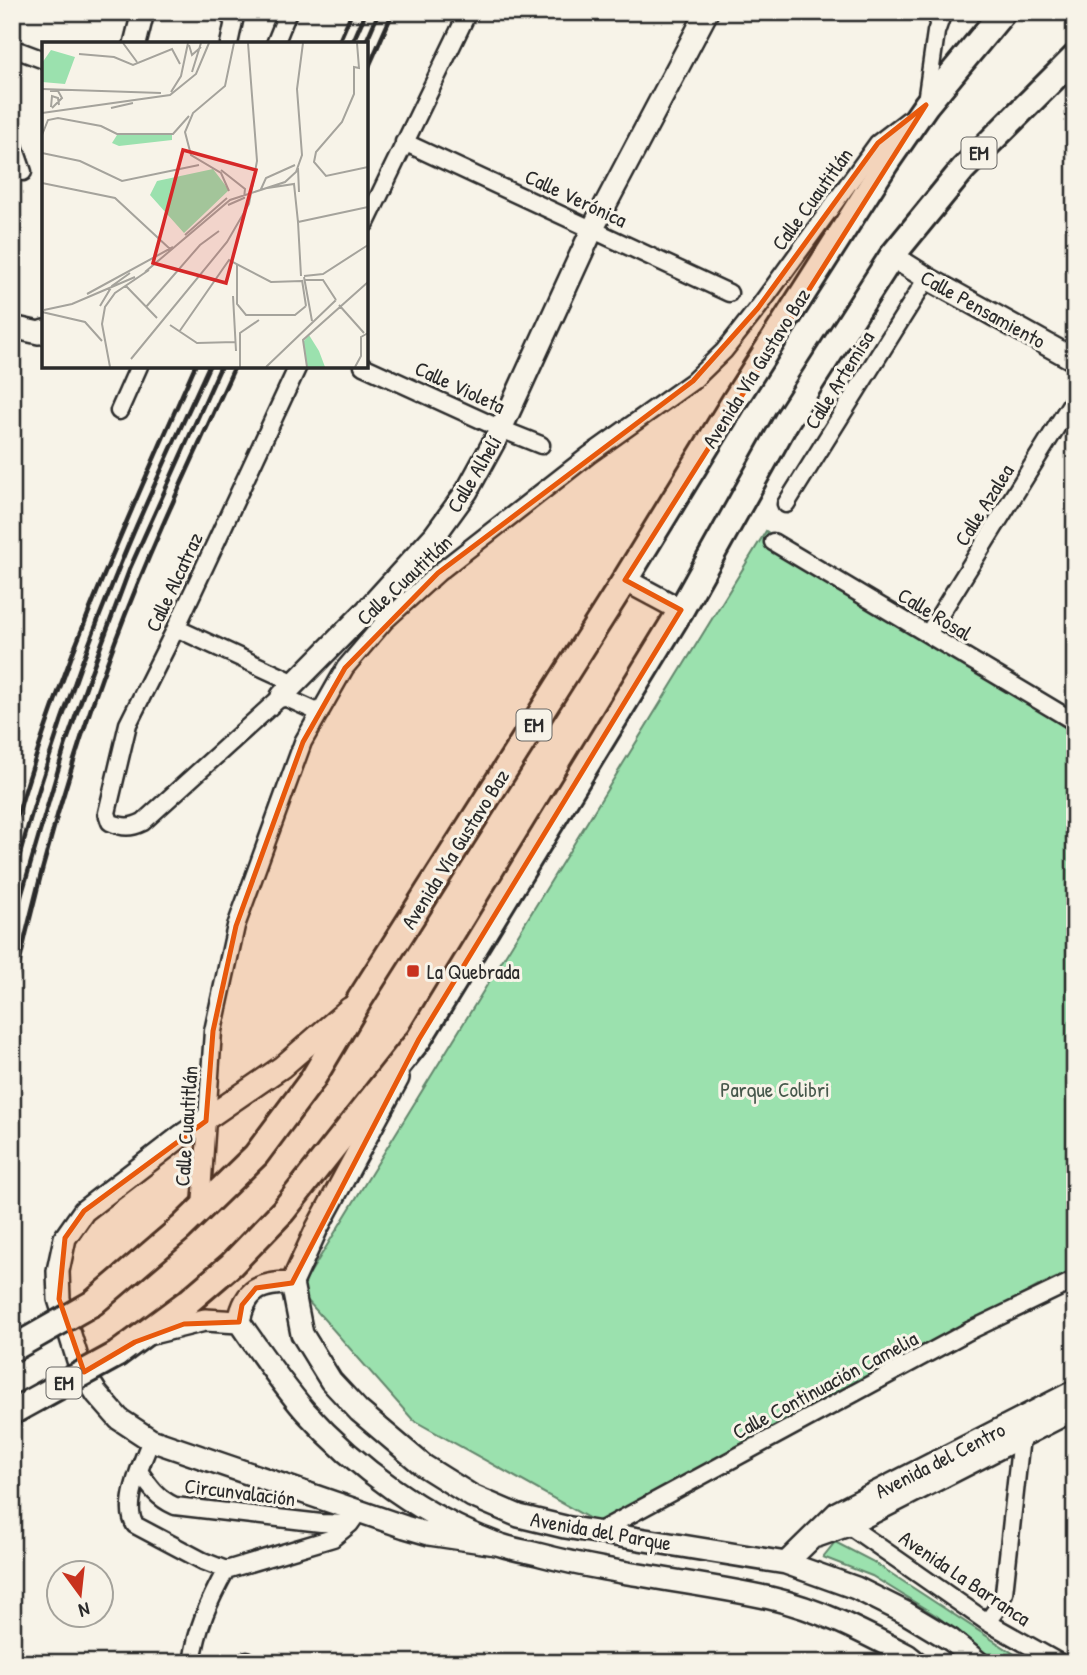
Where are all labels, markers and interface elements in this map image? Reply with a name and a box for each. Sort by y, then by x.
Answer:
inset map [42,42,368,368]
road number: EM [962,138,996,168]
street label: Calle Cuautitlán [765,142,859,256]
street label: Calle Verónica [520,162,632,234]
street label: Calle Pensamiento [915,263,1051,355]
street label: Avenida Vía Gustavo Baz [695,282,817,454]
street label: Calle Artemisa [797,325,881,435]
street label: Calle Violeta [410,353,510,421]
street label: Calle Alhelí [440,430,508,518]
street label: Calle Azalea [947,458,1021,552]
street label: Calle Alcatraz [138,528,210,636]
street label: Calle Cuautitlán [350,528,458,632]
street label: Calle Rosal [892,580,978,648]
road number: EM [516,710,552,740]
street label: Avenida Vía Gustavo Baz [394,763,516,935]
place label: La Quebrada [427,957,520,986]
marker: La Quebrada [405,963,421,979]
street label: Calle Cuautitlán [167,1065,205,1187]
park label: Parque Colibri [720,1075,830,1104]
street label: Calle Continuación Camelia [727,1324,923,1446]
road number: EM [46,1368,82,1399]
street label: Avenida del Centro [870,1415,1010,1505]
street label: Circunvalación [183,1471,297,1513]
street label: Avenida del Parque [528,1504,674,1558]
street label: Avenida La Barranca [894,1523,1036,1633]
north arrow [46,1560,116,1630]
text: N [76,1597,93,1624]

